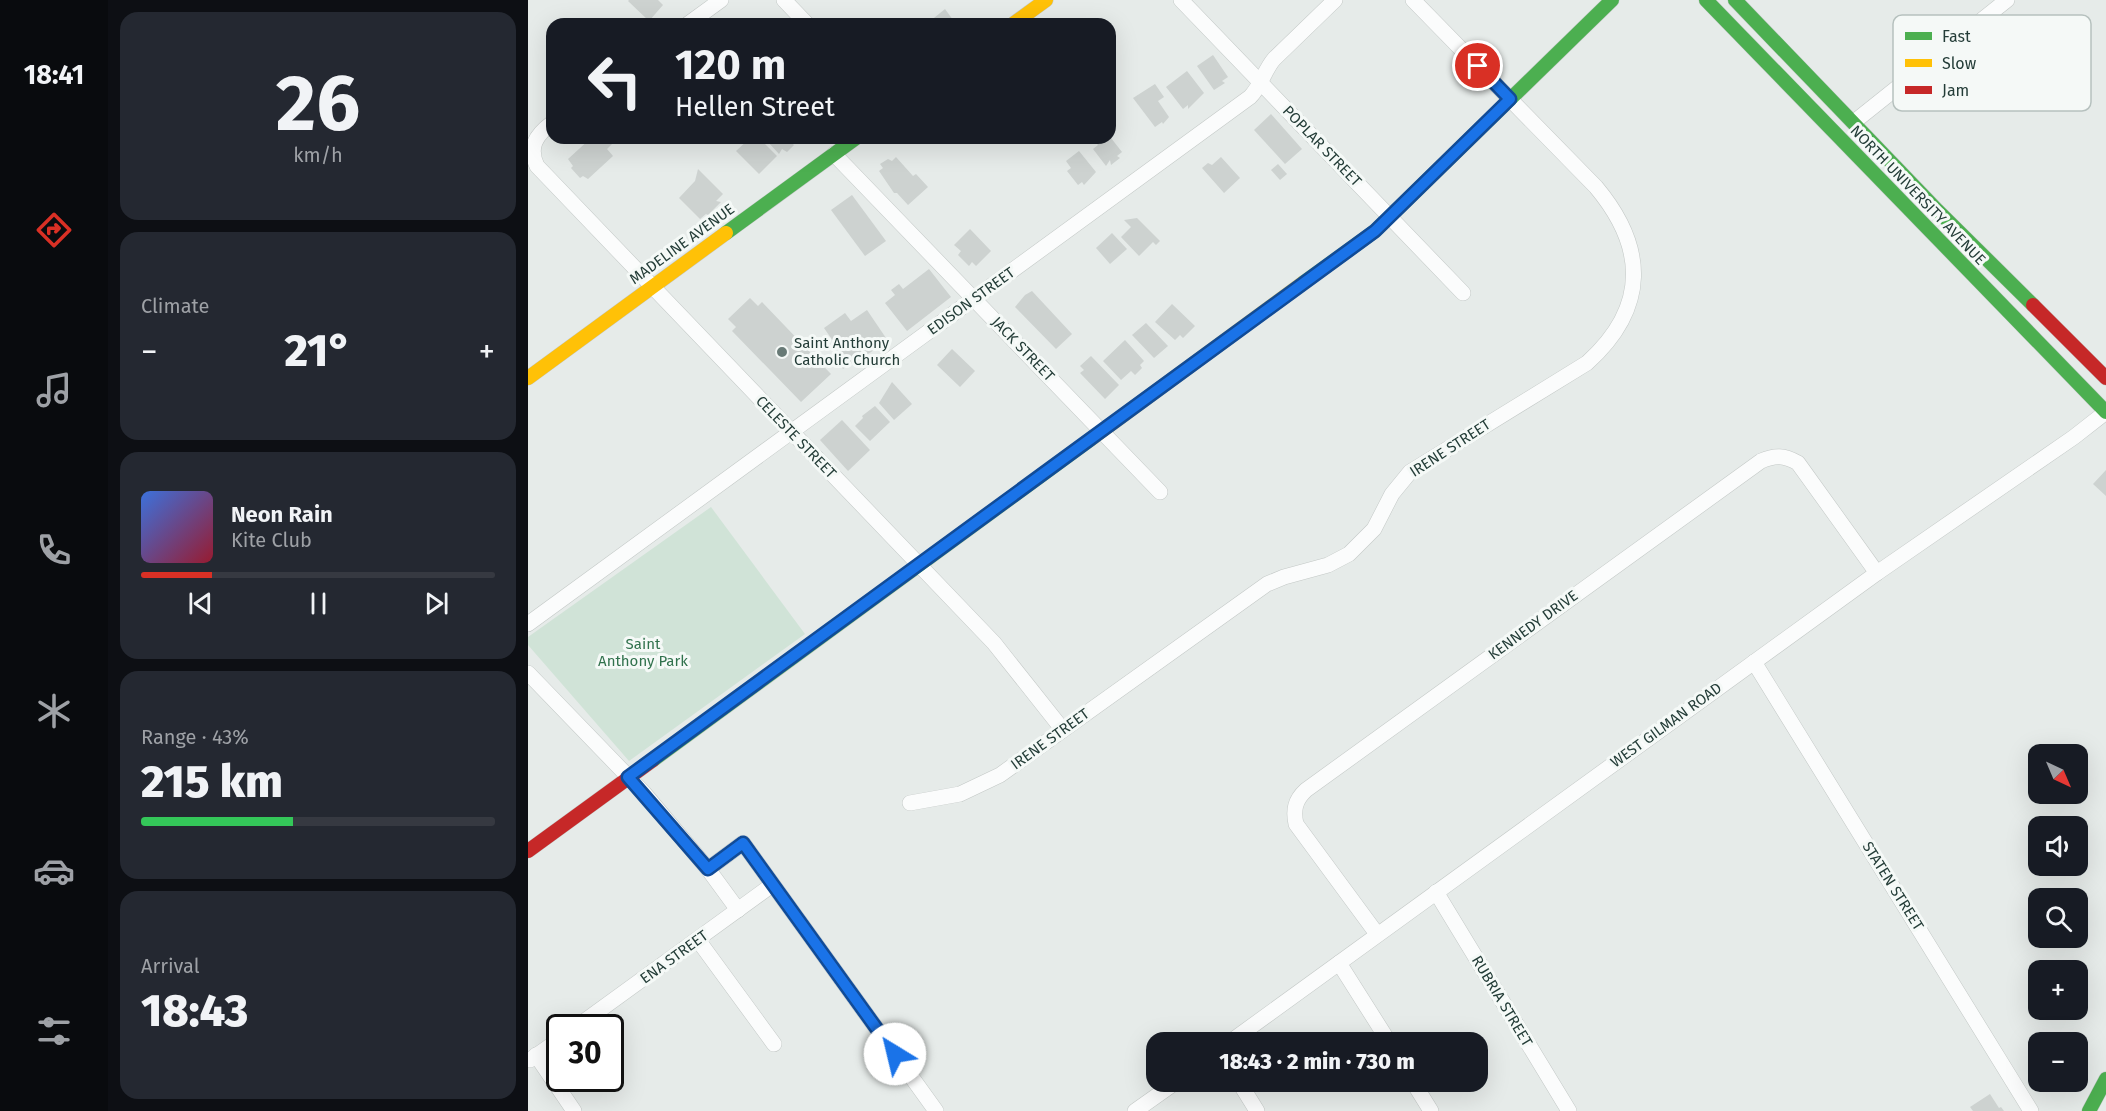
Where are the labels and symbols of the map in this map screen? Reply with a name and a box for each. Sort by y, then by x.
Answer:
legend [1893,15,2091,111]
text: Fast [1942,27,1971,46]
pin [1452,40,1503,91]
text: Slow [1942,54,1977,73]
text: Jam [1942,81,1969,100]
street label: POPLAR STREET [1279,102,1365,190]
street label: NORTH UNIVERSITY AVENUE [1847,122,1989,268]
street label: MADELINE AVENUE [626,200,738,288]
street label: EDISON STREET [924,263,1018,339]
street label: JACK STREET [988,313,1058,385]
place label: Saint Anthony Catholic Church [794,334,900,369]
marker: Saint Anthony Catholic Church [775,345,789,359]
street label: CELESTE STREET [752,392,840,482]
street label: IRENE STREET [1406,415,1494,481]
street label: KENNEDY DRIVE [1485,586,1581,664]
park label: Saint Anthony Park [598,635,688,670]
street label: WEST GILMAN ROAD [1607,679,1725,771]
street label: IRENE STREET [1007,704,1093,773]
north arrow [2028,744,2088,804]
street label: STATEN STREET [1859,838,1928,934]
street label: ENA STREET [637,926,712,988]
street label: RUBRIA STREET [1468,952,1536,1050]
speed limit sign: 30 [546,1014,624,1092]
position arrow [863,1022,927,1086]

